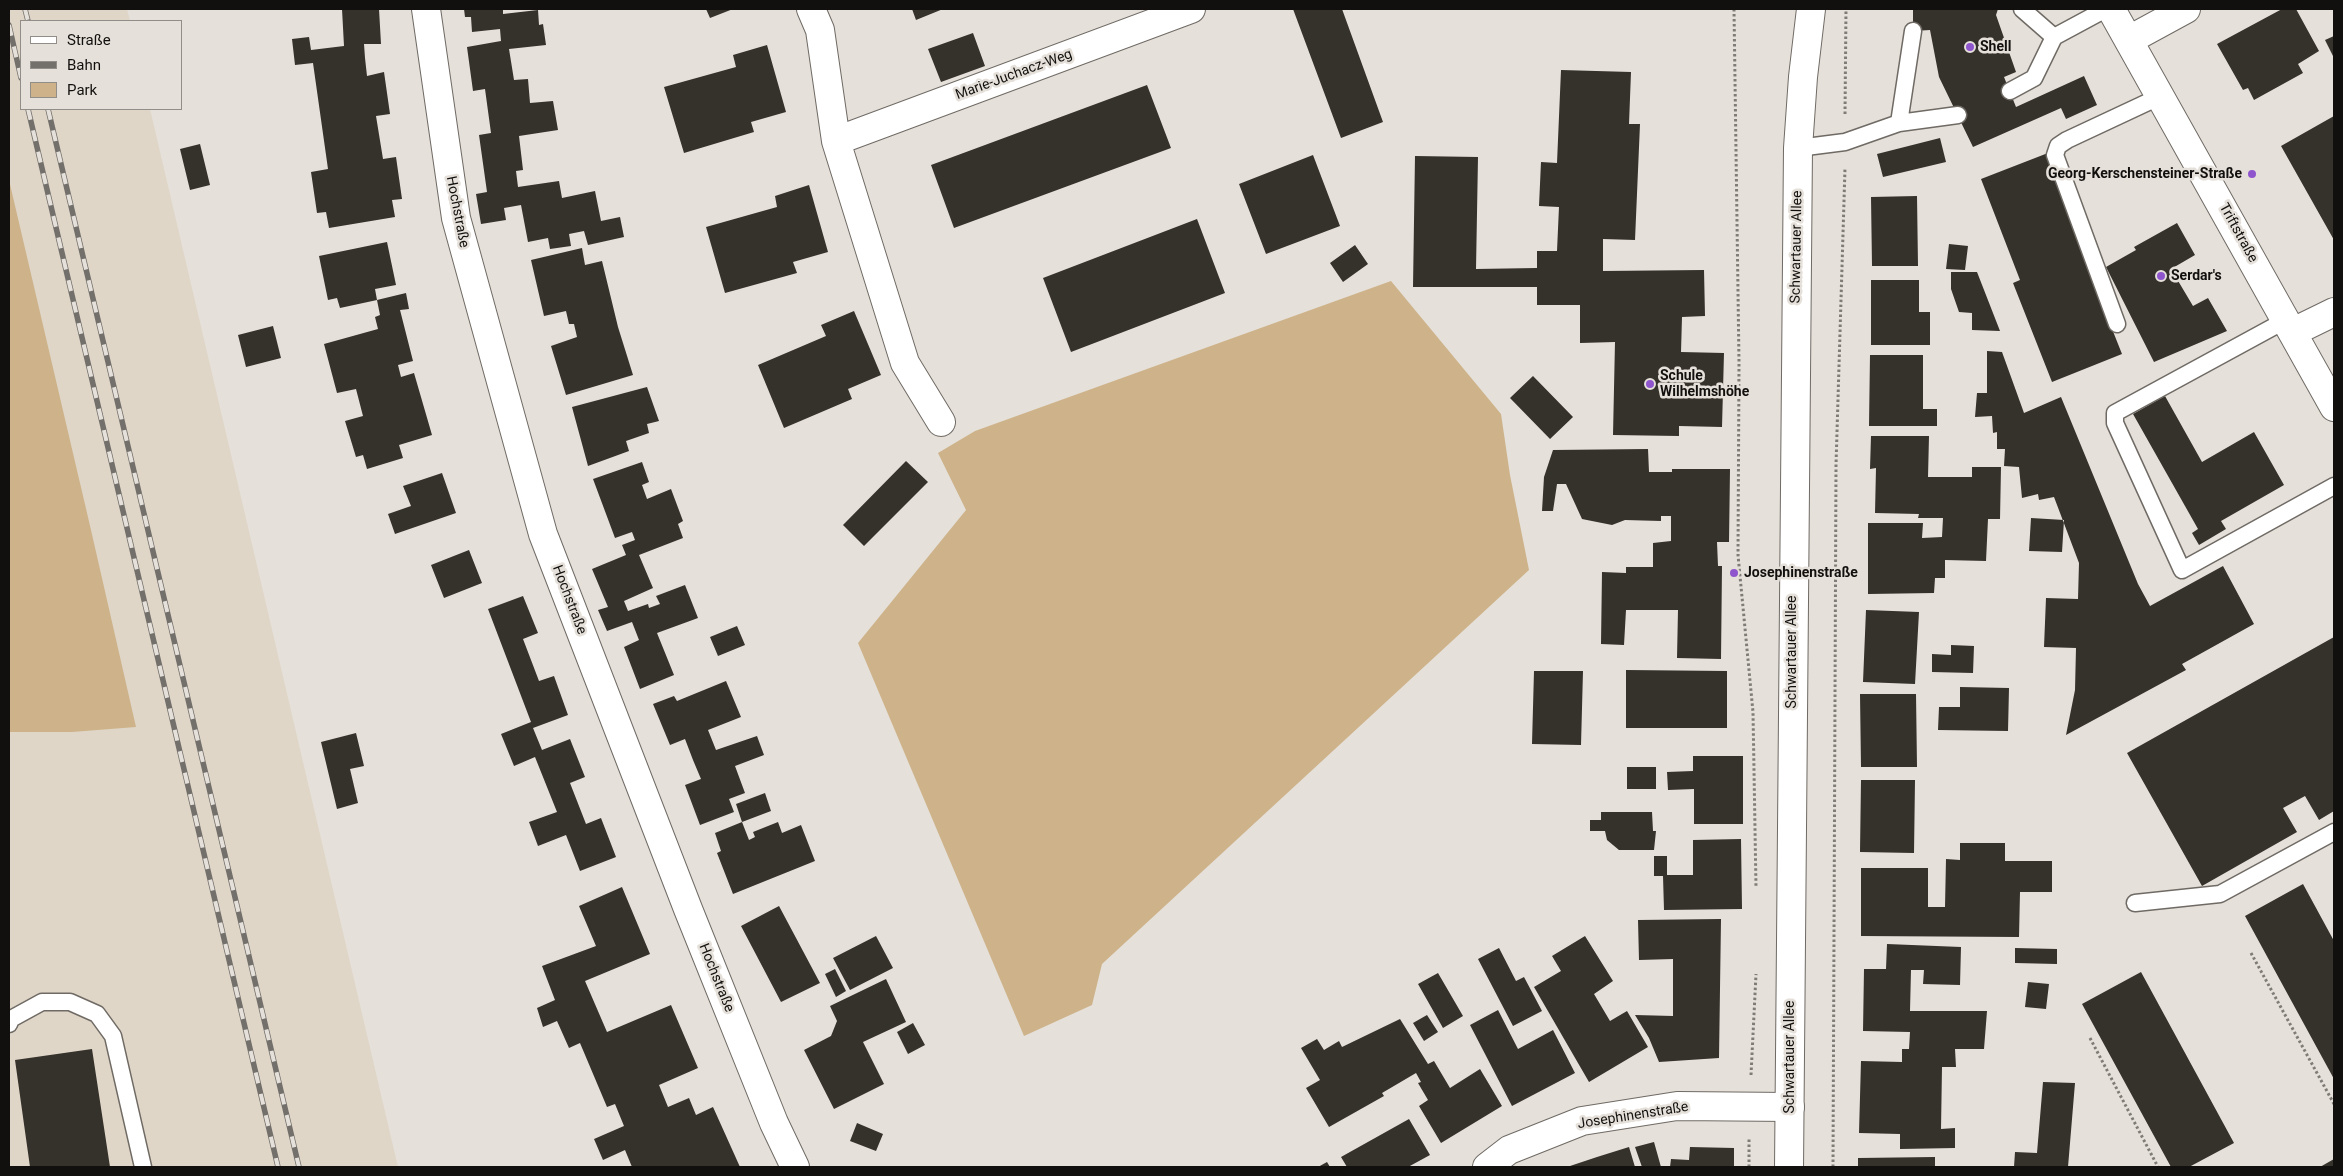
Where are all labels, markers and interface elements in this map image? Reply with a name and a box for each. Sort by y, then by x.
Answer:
legend [20,20,182,110]
text: Straße [67,31,111,49]
place label: Shell [1980,39,2011,55]
marker: Shell [1964,41,1976,53]
street label: Marie-Juchacz-Weg [953,46,1075,104]
text: Bahn [67,56,101,74]
text: Park [67,81,97,99]
place label: Georg-Kerschensteiner-Straße [2048,166,2242,182]
marker: Georg-Kerschensteiner-Straße [2246,168,2258,180]
street label: Hochstraße [442,175,472,249]
street label: Schwartauer Allee [1788,190,1806,304]
street label: Triftstraße [2215,200,2261,266]
place label: Serdar's [2171,268,2222,284]
marker: Serdar's [2155,270,2167,282]
place label: Schule Wilhelmshöhe [1660,368,1749,401]
marker: Schule Wilhelmshöhe [1644,378,1656,390]
street label: Hochstraße [548,563,590,637]
place label: Josephinenstraße [1744,565,1858,581]
marker: Josephinenstraße [1728,567,1740,579]
street label: Schwartauer Allee [1784,596,1800,708]
street label: Hochstraße [695,941,737,1015]
street label: Schwartauer Allee [1782,1001,1798,1113]
street label: Josephinenstraße [1576,1099,1690,1133]

